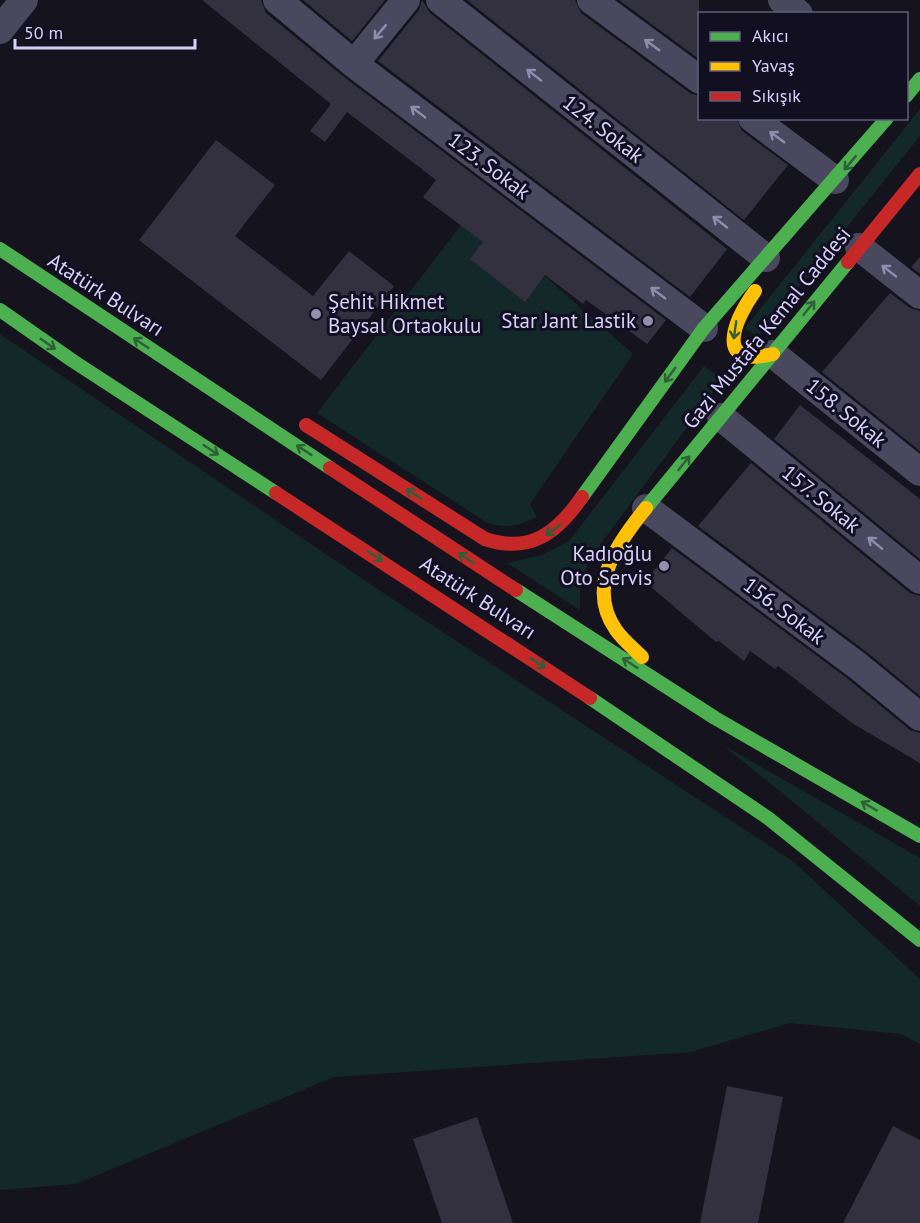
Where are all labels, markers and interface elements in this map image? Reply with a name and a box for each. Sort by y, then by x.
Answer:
scale bar [15,12,195,50]
legend [698,12,908,120]
text: 50 m [24,21,63,44]
one-way arrow [373,24,387,39]
text: Akıcı [752,24,789,47]
one-way arrow [645,39,661,51]
text: Yavaş [752,54,795,77]
one-way arrow [526,68,542,81]
text: Sıkışık [752,84,801,107]
street label: 124. Sokak [557,88,649,169]
one-way arrow [410,106,426,119]
street label: 123. Sokak [443,126,536,205]
one-way arrow [769,130,785,143]
one-way arrow [843,155,856,171]
one-way arrow [712,215,728,228]
street label: Gazi Mustafa Kemal Caddesi [677,221,857,434]
street label: Atatürk Bulvarı [43,247,169,342]
one-way arrow [882,264,898,277]
one-way arrow [650,286,666,299]
place label: Şehit Hikmet Baysal Ortaokulu [328,288,481,339]
one-way arrow [803,300,816,316]
marker: Şehit Hikmet Baysal Ortaokulu [309,307,323,321]
place label: Star Jant Lastik [501,307,636,334]
marker: Star Jant Lastik [641,314,655,328]
one-way arrow [729,320,740,339]
one-way arrow [133,336,150,348]
one-way arrow [39,338,56,350]
one-way arrow [664,367,676,383]
street label: 158. Sokak [801,372,892,453]
one-way arrow [295,444,312,457]
one-way arrow [202,445,219,457]
one-way arrow [677,455,690,471]
street label: 157. Sokak [777,459,866,539]
one-way arrow [406,487,423,499]
one-way arrow [545,524,562,536]
one-way arrow [868,536,883,550]
place label: Kadıoğlu Oto Servis [560,540,652,591]
street label: Atatürk Bulvarı [415,550,541,645]
one-way arrow [366,551,383,563]
one-way arrow [459,552,475,564]
marker: Kadıoğlu Oto Servis [657,559,671,573]
street label: 156. Sokak [738,571,831,650]
one-way arrow [530,657,546,669]
one-way arrow [622,657,639,669]
one-way arrow [861,800,878,812]

